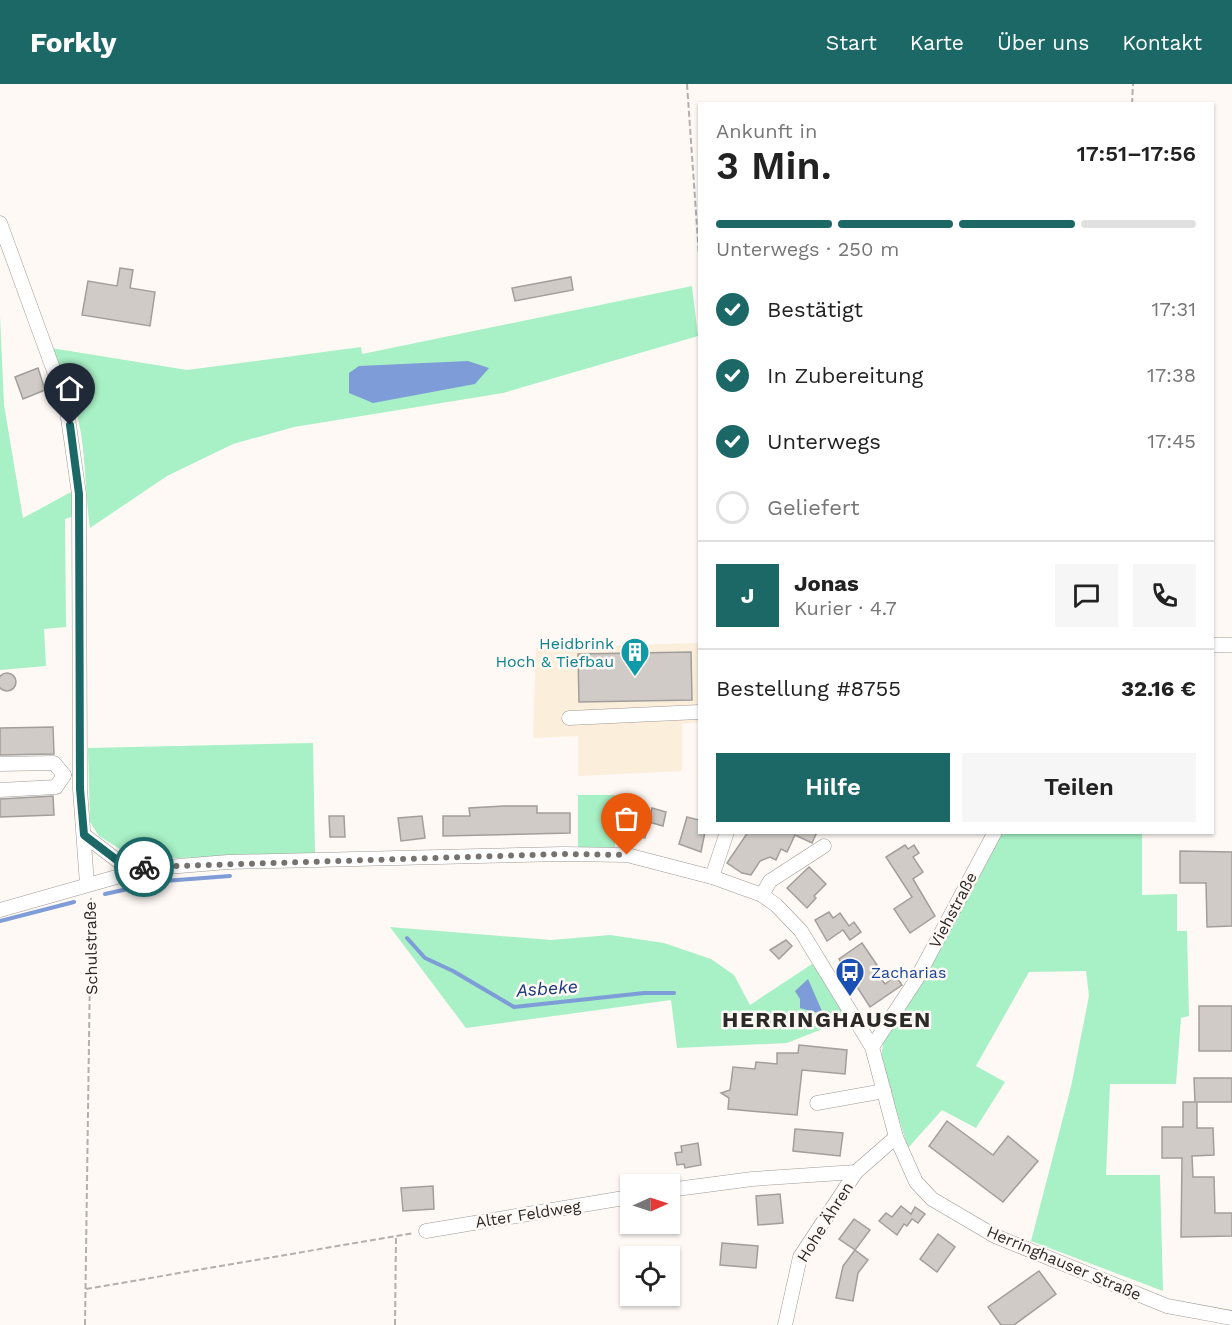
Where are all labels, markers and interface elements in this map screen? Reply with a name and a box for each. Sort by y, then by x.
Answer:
text: Forkly [30,26,116,59]
text: Start [826,30,877,55]
text: Karte [910,30,964,55]
text: Über uns [997,30,1089,55]
text: Kontakt [1122,30,1202,55]
text: Ankunft in [716,119,817,143]
text: 17:51–17:56 [1077,141,1196,166]
text: 3 Min. [716,143,832,188]
text: Unterwegs · 250 m [716,237,899,261]
icon: check [716,293,749,326]
text: Bestätigt [767,297,863,322]
text: 17:31 [1152,297,1196,321]
icon: check [716,359,749,392]
pin [44,363,95,425]
text: In Zubereitung [767,363,923,388]
text: 17:38 [1147,363,1196,387]
icon: home [53,372,86,405]
icon: check [716,425,749,458]
text: Unterwegs [767,429,881,454]
text: 17:45 [1147,429,1196,453]
text: Geliefert [767,495,859,520]
button: chat [1055,564,1118,627]
button: phone [1133,564,1196,627]
text: Jonas [794,571,859,596]
text: J [741,583,754,608]
text: Kurier · 4.7 [794,596,897,620]
place label: Heidbrink Hoch & Tiefbau [495,634,614,671]
building icon: Heidbrink Hoch & Tiefbau [619,636,651,678]
text: Bestellung #8755 [716,676,901,701]
text: 32.16 € [1121,676,1196,701]
button: Hilfe [716,753,950,822]
button: Teilen [962,753,1196,822]
pin [601,793,652,855]
icon: bag [610,802,643,835]
courier [114,837,174,897]
icon: bike [128,851,161,884]
street label: Viehstraße [925,869,981,951]
street label: Schulstraße [81,901,101,995]
bus stop icon: Zacharias [834,956,866,998]
place label: Zacharias [871,963,946,982]
water label: Asbeke [514,975,579,1001]
district label: HERRINGHAUSEN [722,1007,932,1032]
north arrow [620,1174,680,1234]
map controls [620,1174,680,1306]
street label: Hohe Ähren [793,1178,857,1266]
street label: Alter Feldweg [474,1196,583,1232]
street label: Herringhauser Straße [984,1222,1144,1304]
button: locate [620,1246,680,1306]

